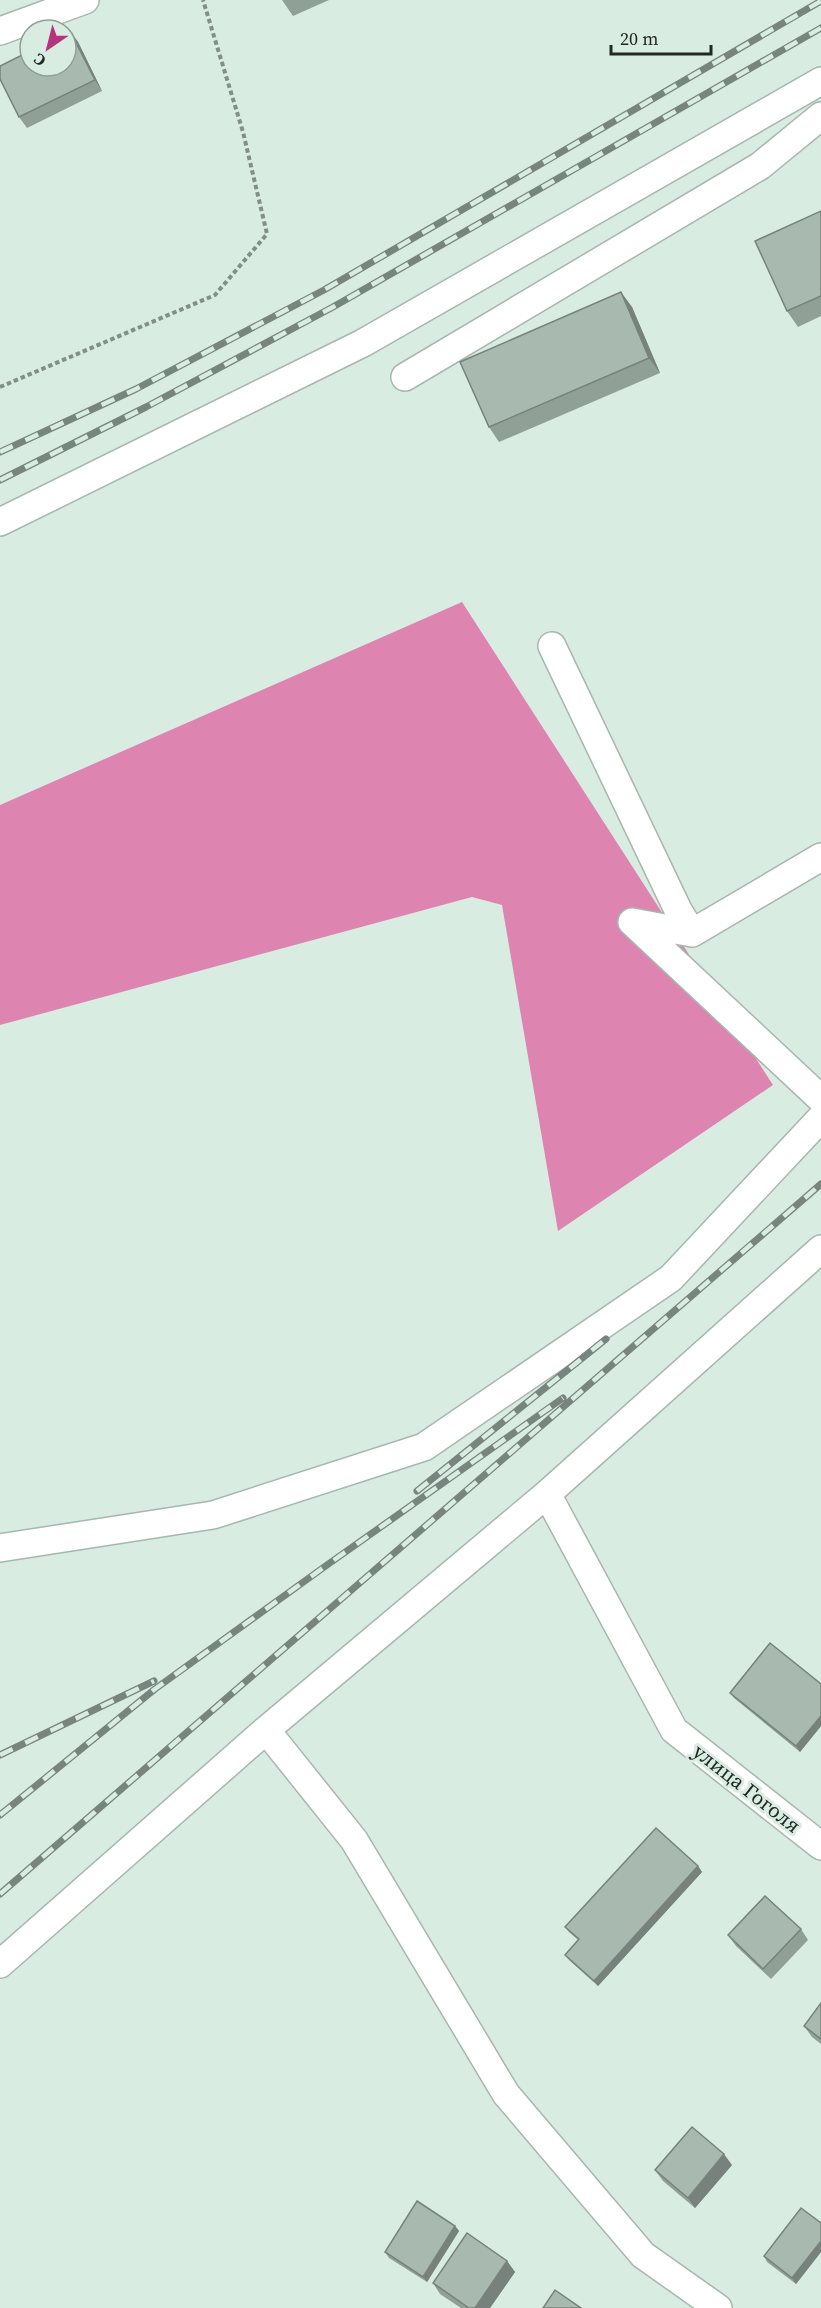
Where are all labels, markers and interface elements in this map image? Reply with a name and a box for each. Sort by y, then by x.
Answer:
north arrow [18,18,78,78]
scale bar [611,18,712,56]
text: 20 m [620,26,658,51]
text: С [29,48,50,72]
street label: улица Гоголя [687,1737,807,1839]

